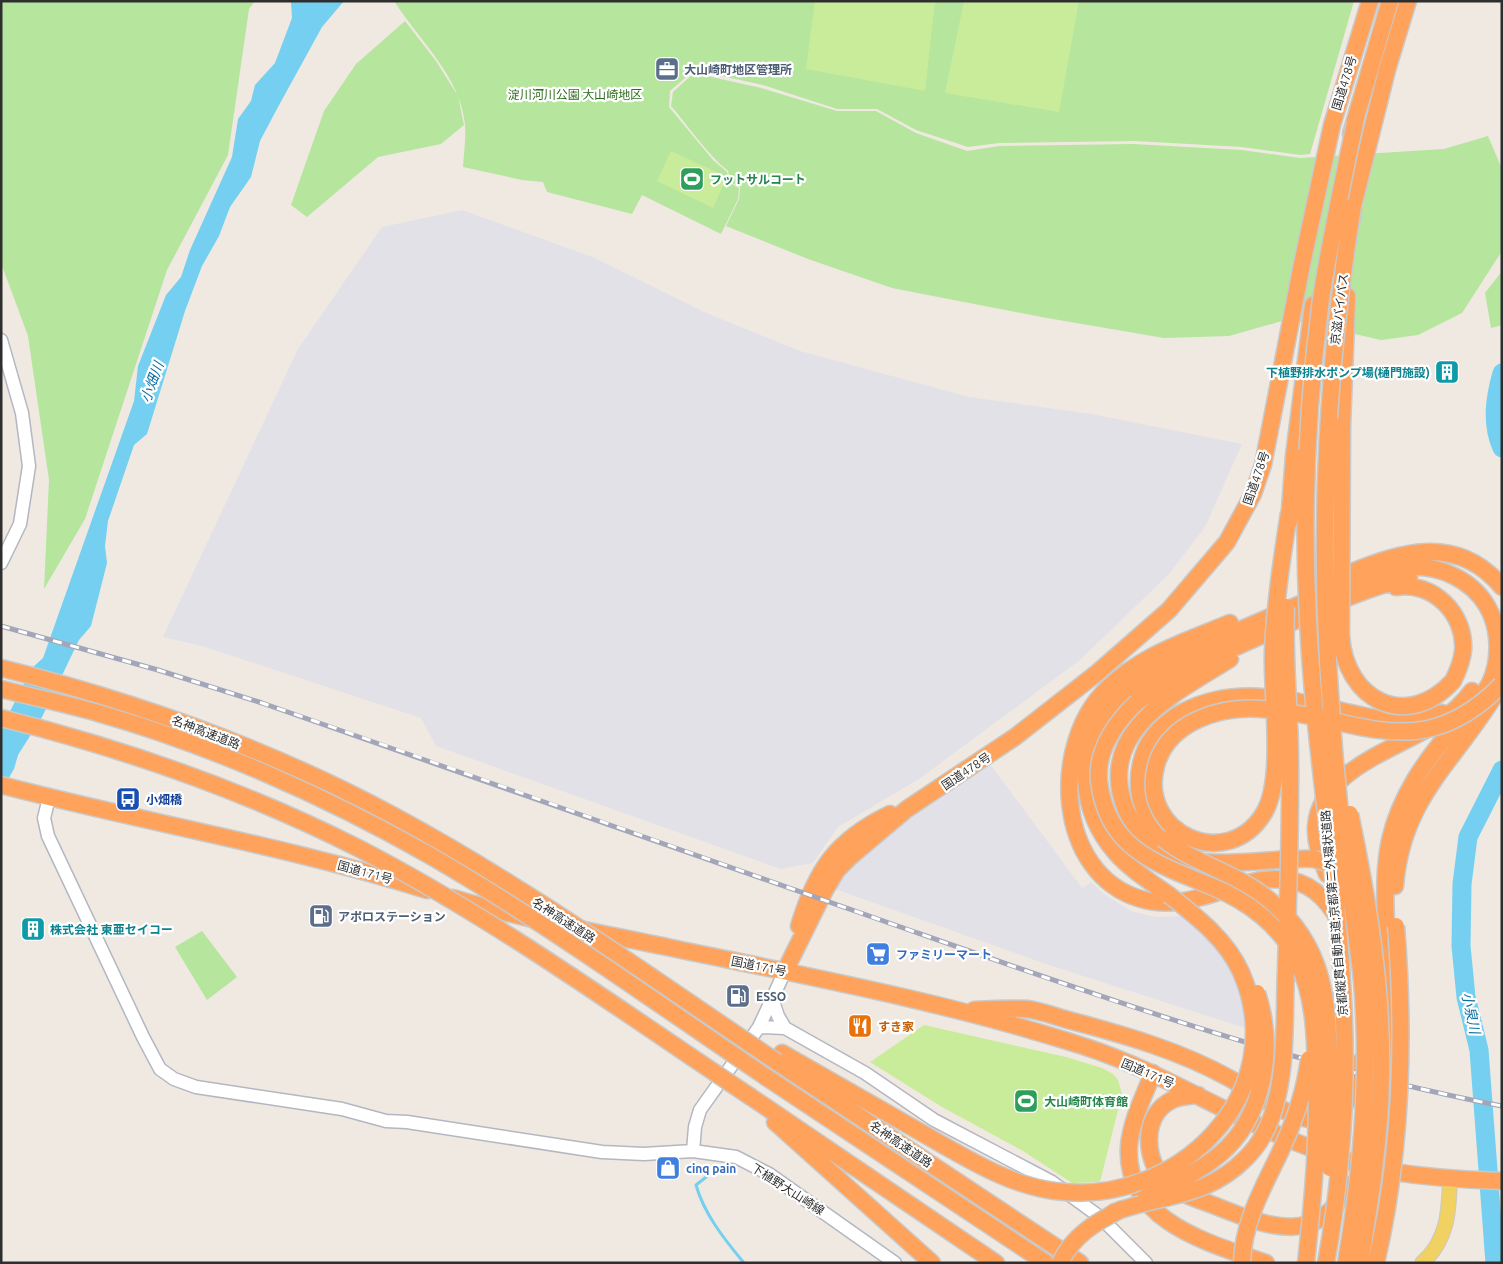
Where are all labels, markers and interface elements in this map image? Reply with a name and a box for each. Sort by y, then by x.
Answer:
street label: 国道478号 [1330,54,1358,112]
office icon: 大山崎町地区管理所 [654,56,680,82]
place label: 大山崎町地区管理所 [684,63,792,76]
park label: 淀川河川公園 大山崎地区 [508,88,642,101]
sports icon: フットサルコート [679,166,705,192]
place label: フットサルコート [710,173,806,186]
street label: 京滋バイパス [1328,273,1350,345]
water label: 小畑川 [137,358,167,404]
building icon: 下植野排水ポンプ場(樋門施設) [1434,359,1460,385]
place label: 下植野排水ポンプ場(樋門施設) [1266,366,1430,380]
street label: 国道478号 [1241,449,1271,507]
street label: 名神高速道路 [170,713,242,751]
street label: 国道478号 [939,750,993,792]
bus stop icon: 小畑橋 [115,786,141,812]
place label: 小畑橋 [146,793,183,806]
street label: 京都縦貫自動車道;京都第二外環状道路 [1319,809,1349,1017]
street label: 国道171号 [336,858,394,886]
street label: 名神高速道路 [530,895,598,945]
fuel station icon: アポロステーション [308,903,334,929]
place label: アポロステーション [338,910,446,923]
building icon: 株式会社 東亜セイコー [20,916,46,942]
place label: 株式会社 東亜セイコー [50,923,173,936]
supermarket icon: ファミリーマート [865,941,891,967]
place label: ファミリーマート [896,948,992,961]
street label: 国道171号 [730,954,788,978]
fuel station icon: ESSO [725,983,751,1009]
place label: ESSO [756,990,786,1003]
water label: 小泉川 [1459,991,1484,1037]
restaurant icon: すき家 [847,1013,873,1039]
place label: すき家 [878,1020,914,1033]
street label: 国道171号 [1120,1056,1176,1090]
sports icon: 大山崎町体育館 [1013,1088,1039,1114]
place label: 大山崎町体育館 [1044,1095,1128,1108]
street label: 名神高速道路 [868,1118,934,1170]
shop icon: cinq pain [655,1155,681,1181]
street label: 下植野大山崎線 [749,1161,827,1217]
place label: cinq pain [686,1162,736,1175]

